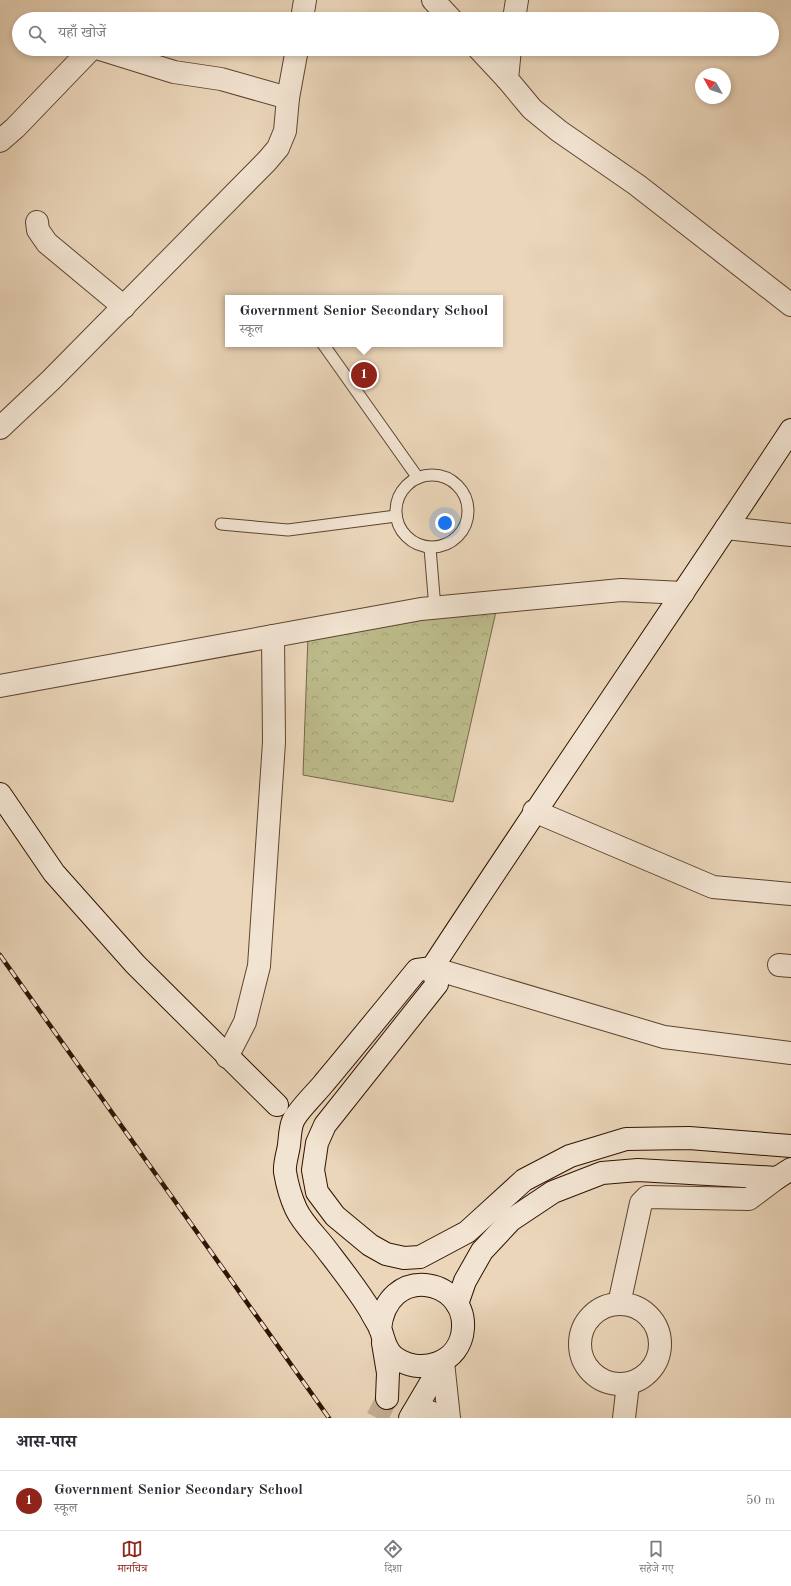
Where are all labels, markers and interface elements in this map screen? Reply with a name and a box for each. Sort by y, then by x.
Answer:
search box [12,12,779,56]
icon: search [26,23,48,45]
text: यहाँ खोजें [58,26,106,41]
north arrow [695,68,731,104]
popup [225,295,503,347]
text: Government Senior Secondary School [240,304,488,319]
text: स्कूल [240,323,263,336]
pin: 1 [351,360,377,390]
your location [435,513,455,533]
text: आस-पास [16,1434,76,1451]
text: Government Senior Secondary School [54,1483,303,1498]
text: 1 [25,1494,33,1507]
text: 50 m [746,1494,775,1507]
text: स्कूल [54,1502,77,1515]
tab: मानचित्र [117,1538,147,1579]
tab: दिशा [382,1538,404,1579]
tab: सहेजे गए [639,1538,674,1579]

